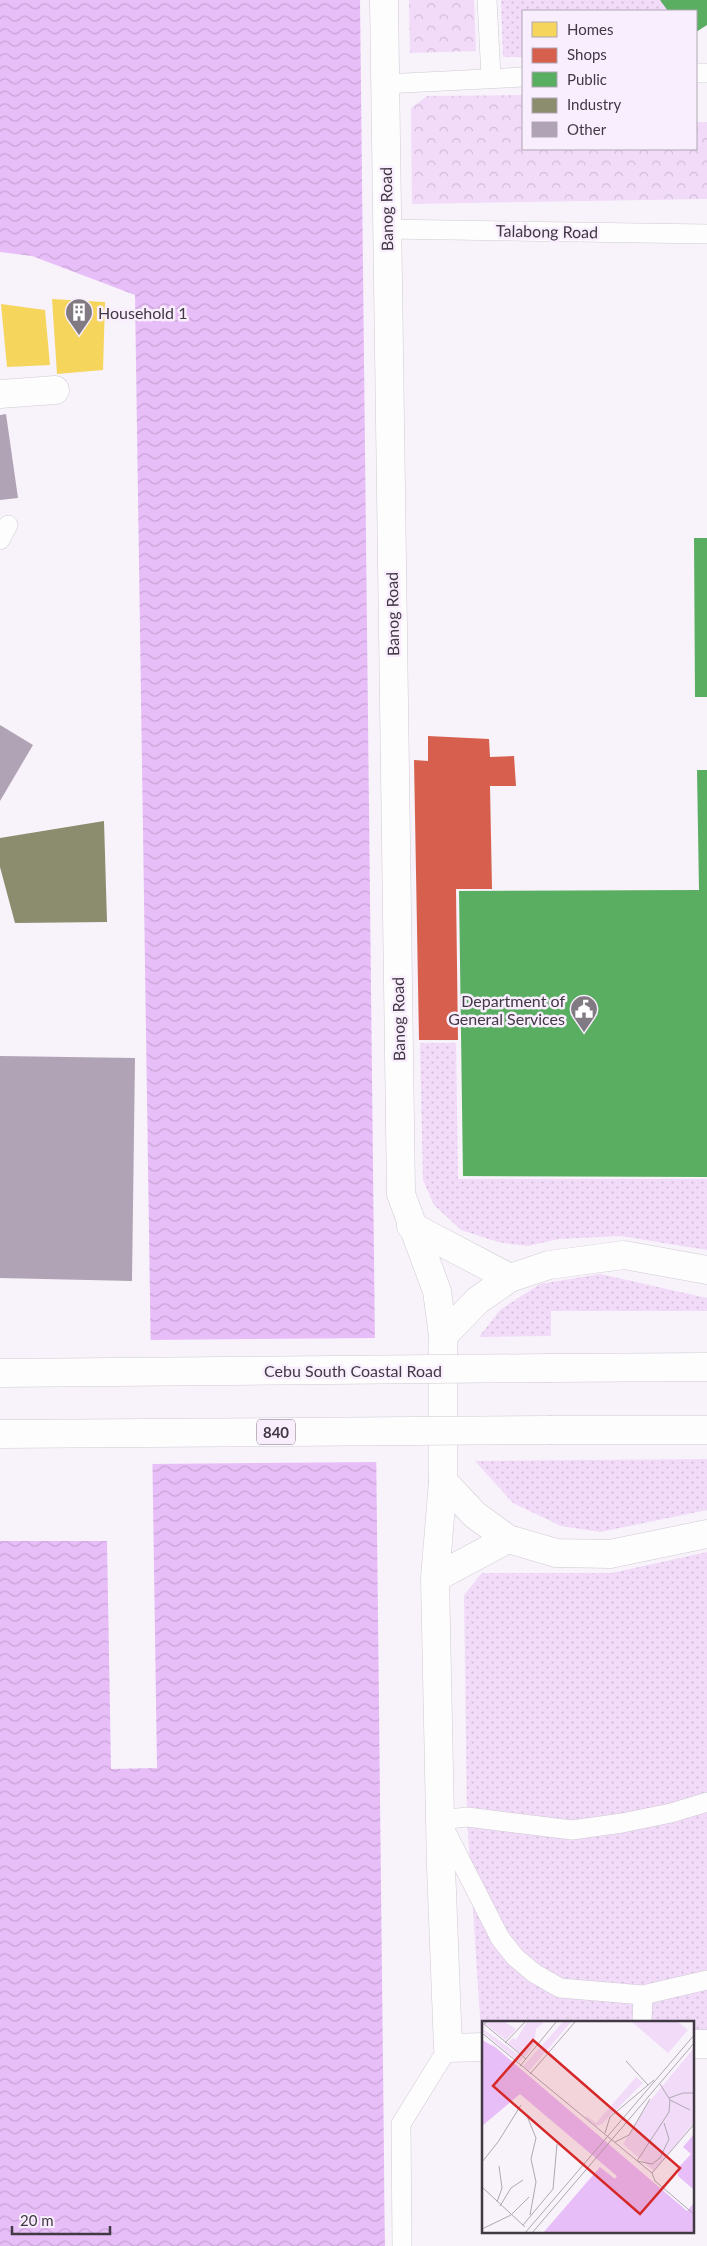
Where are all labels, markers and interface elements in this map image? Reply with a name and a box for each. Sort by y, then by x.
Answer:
legend [522,10,697,150]
text: Homes [567,20,613,38]
text: Shops [567,45,607,63]
text: Public [567,70,607,88]
text: Industry [567,95,622,113]
text: Other [567,120,607,138]
street label: Banog Road [376,167,396,251]
street label: Talabong Road [496,221,598,241]
building icon: Household 1 [64,297,94,336]
place label: Household 1 [98,303,187,322]
street label: Banog Road [382,572,402,656]
street label: Banog Road [388,977,408,1061]
place label: Department of General Services [448,991,565,1028]
public building icon: Department of General Services [569,994,599,1033]
street label: Cebu South Coastal Road [264,1361,442,1380]
road number: 840 [257,1420,295,1444]
inset map [482,2021,694,2234]
scale bar [12,2204,110,2236]
text: 20 m [20,2211,54,2229]

